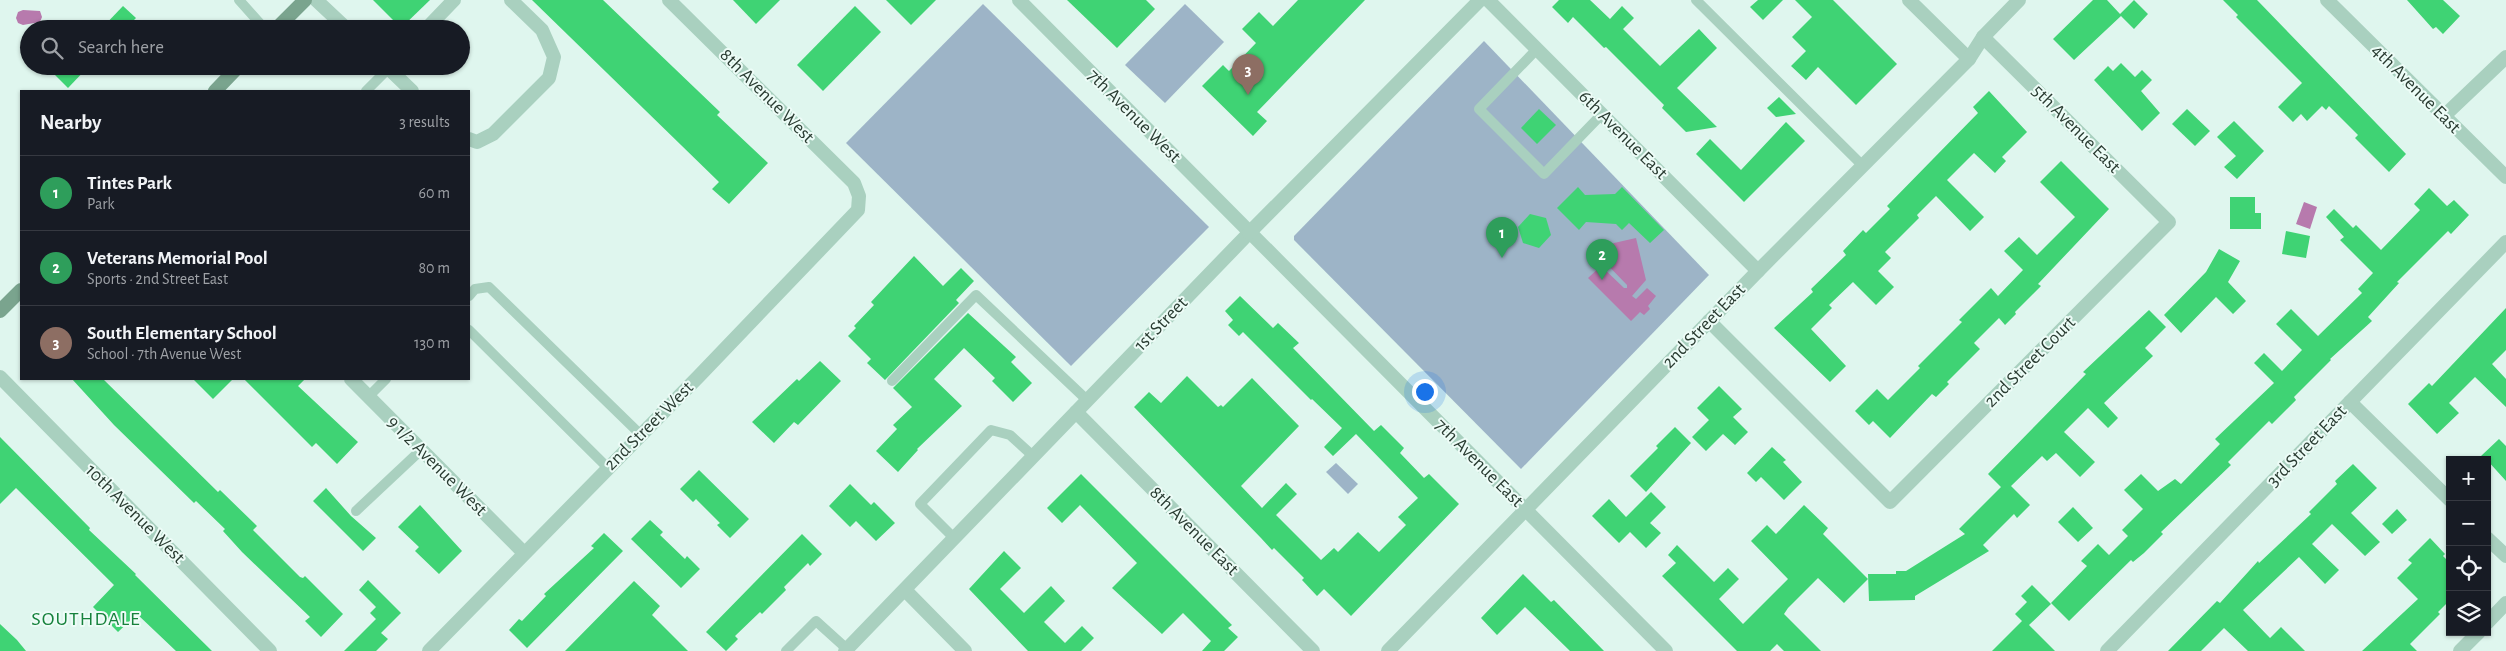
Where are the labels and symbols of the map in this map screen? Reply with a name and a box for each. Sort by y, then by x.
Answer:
street label: 4th Avenue East [2368,41,2464,137]
street label: 8th Avenue West [716,45,818,147]
pin: 3 [1232,54,1264,95]
street label: 7th Avenue West [1084,66,1184,166]
street label: 5th Avenue East [2028,81,2124,177]
street label: 6th Avenue East [1575,87,1671,183]
pin: 1 [1486,217,1518,258]
pin: 2 [1586,239,1618,280]
street label: 2nd Street East [1659,280,1749,372]
street label: 1st Street [1131,293,1191,355]
street label: 2nd Street Court [1981,313,2079,411]
street label: 2nd Street West [601,378,697,474]
your location [1412,379,1438,405]
street label: 3rd Street East [2264,401,2350,491]
street label: 9 1/2 Avenue West [383,412,491,520]
street label: 7th Avenue East [1431,415,1527,511]
street label: 10th Avenue West [82,461,188,567]
street label: 8th Avenue East [1146,483,1242,579]
district label: SOUTHDALE [31,609,141,629]

